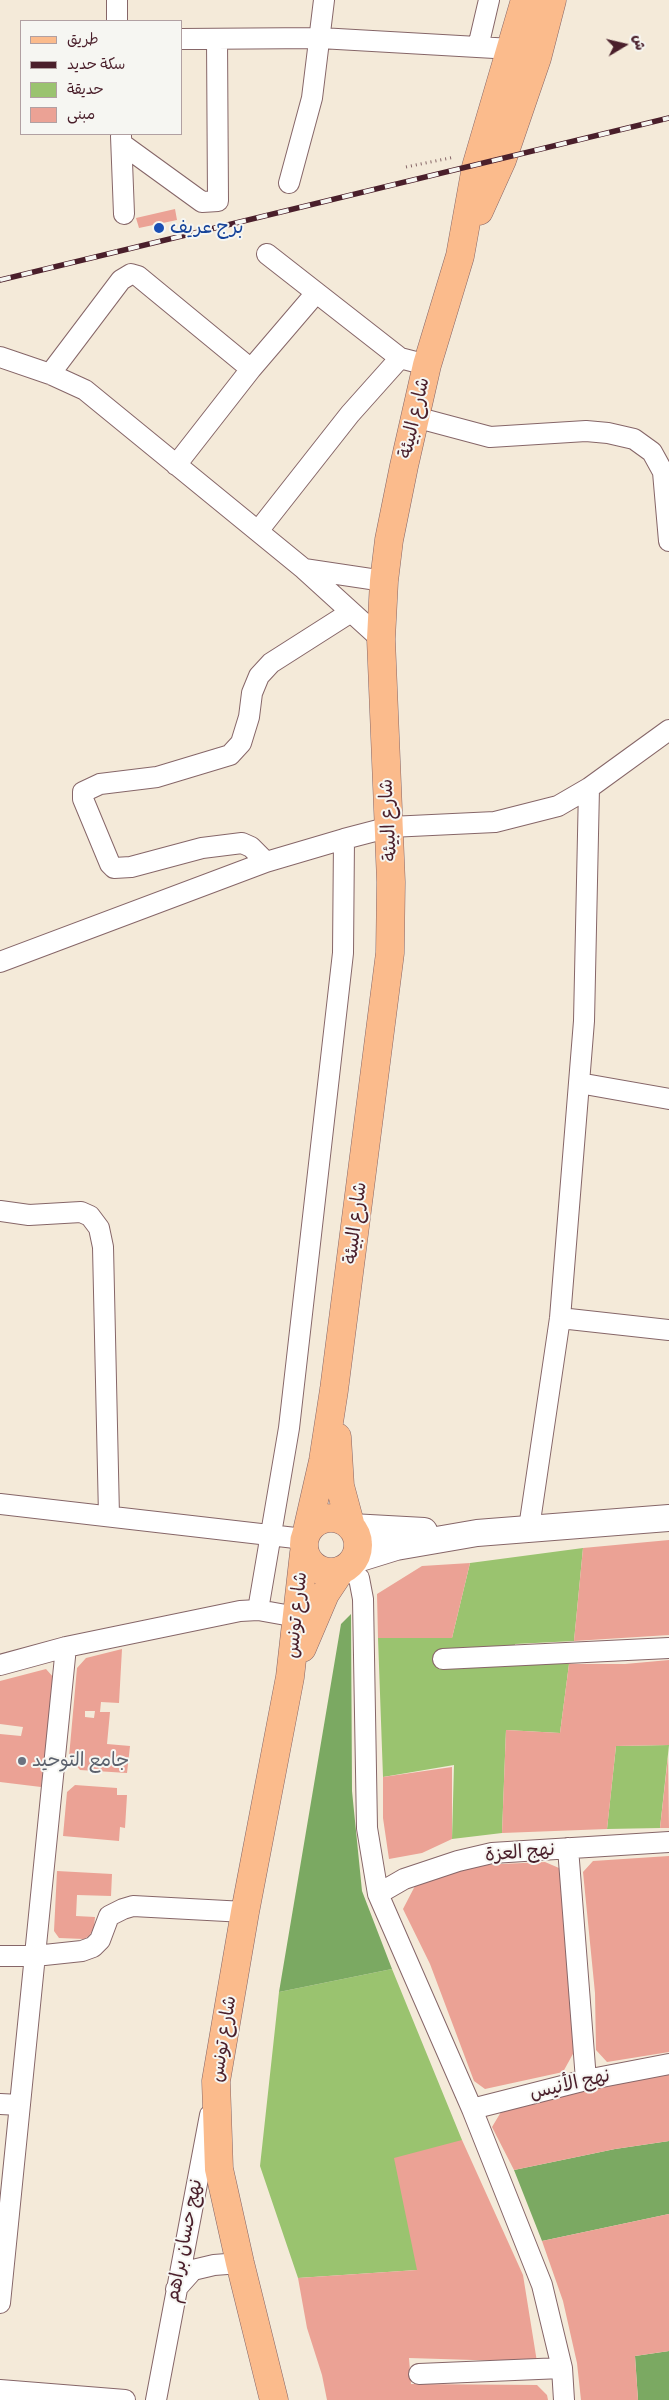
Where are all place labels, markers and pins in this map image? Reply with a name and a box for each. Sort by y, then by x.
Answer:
place label: برج عريف [170,217,244,239]
marker: برج عريف [152,221,166,235]
place label: جامع التوحيد [32,1750,129,1772]
marker: جامع التوحيد [16,1755,28,1767]

